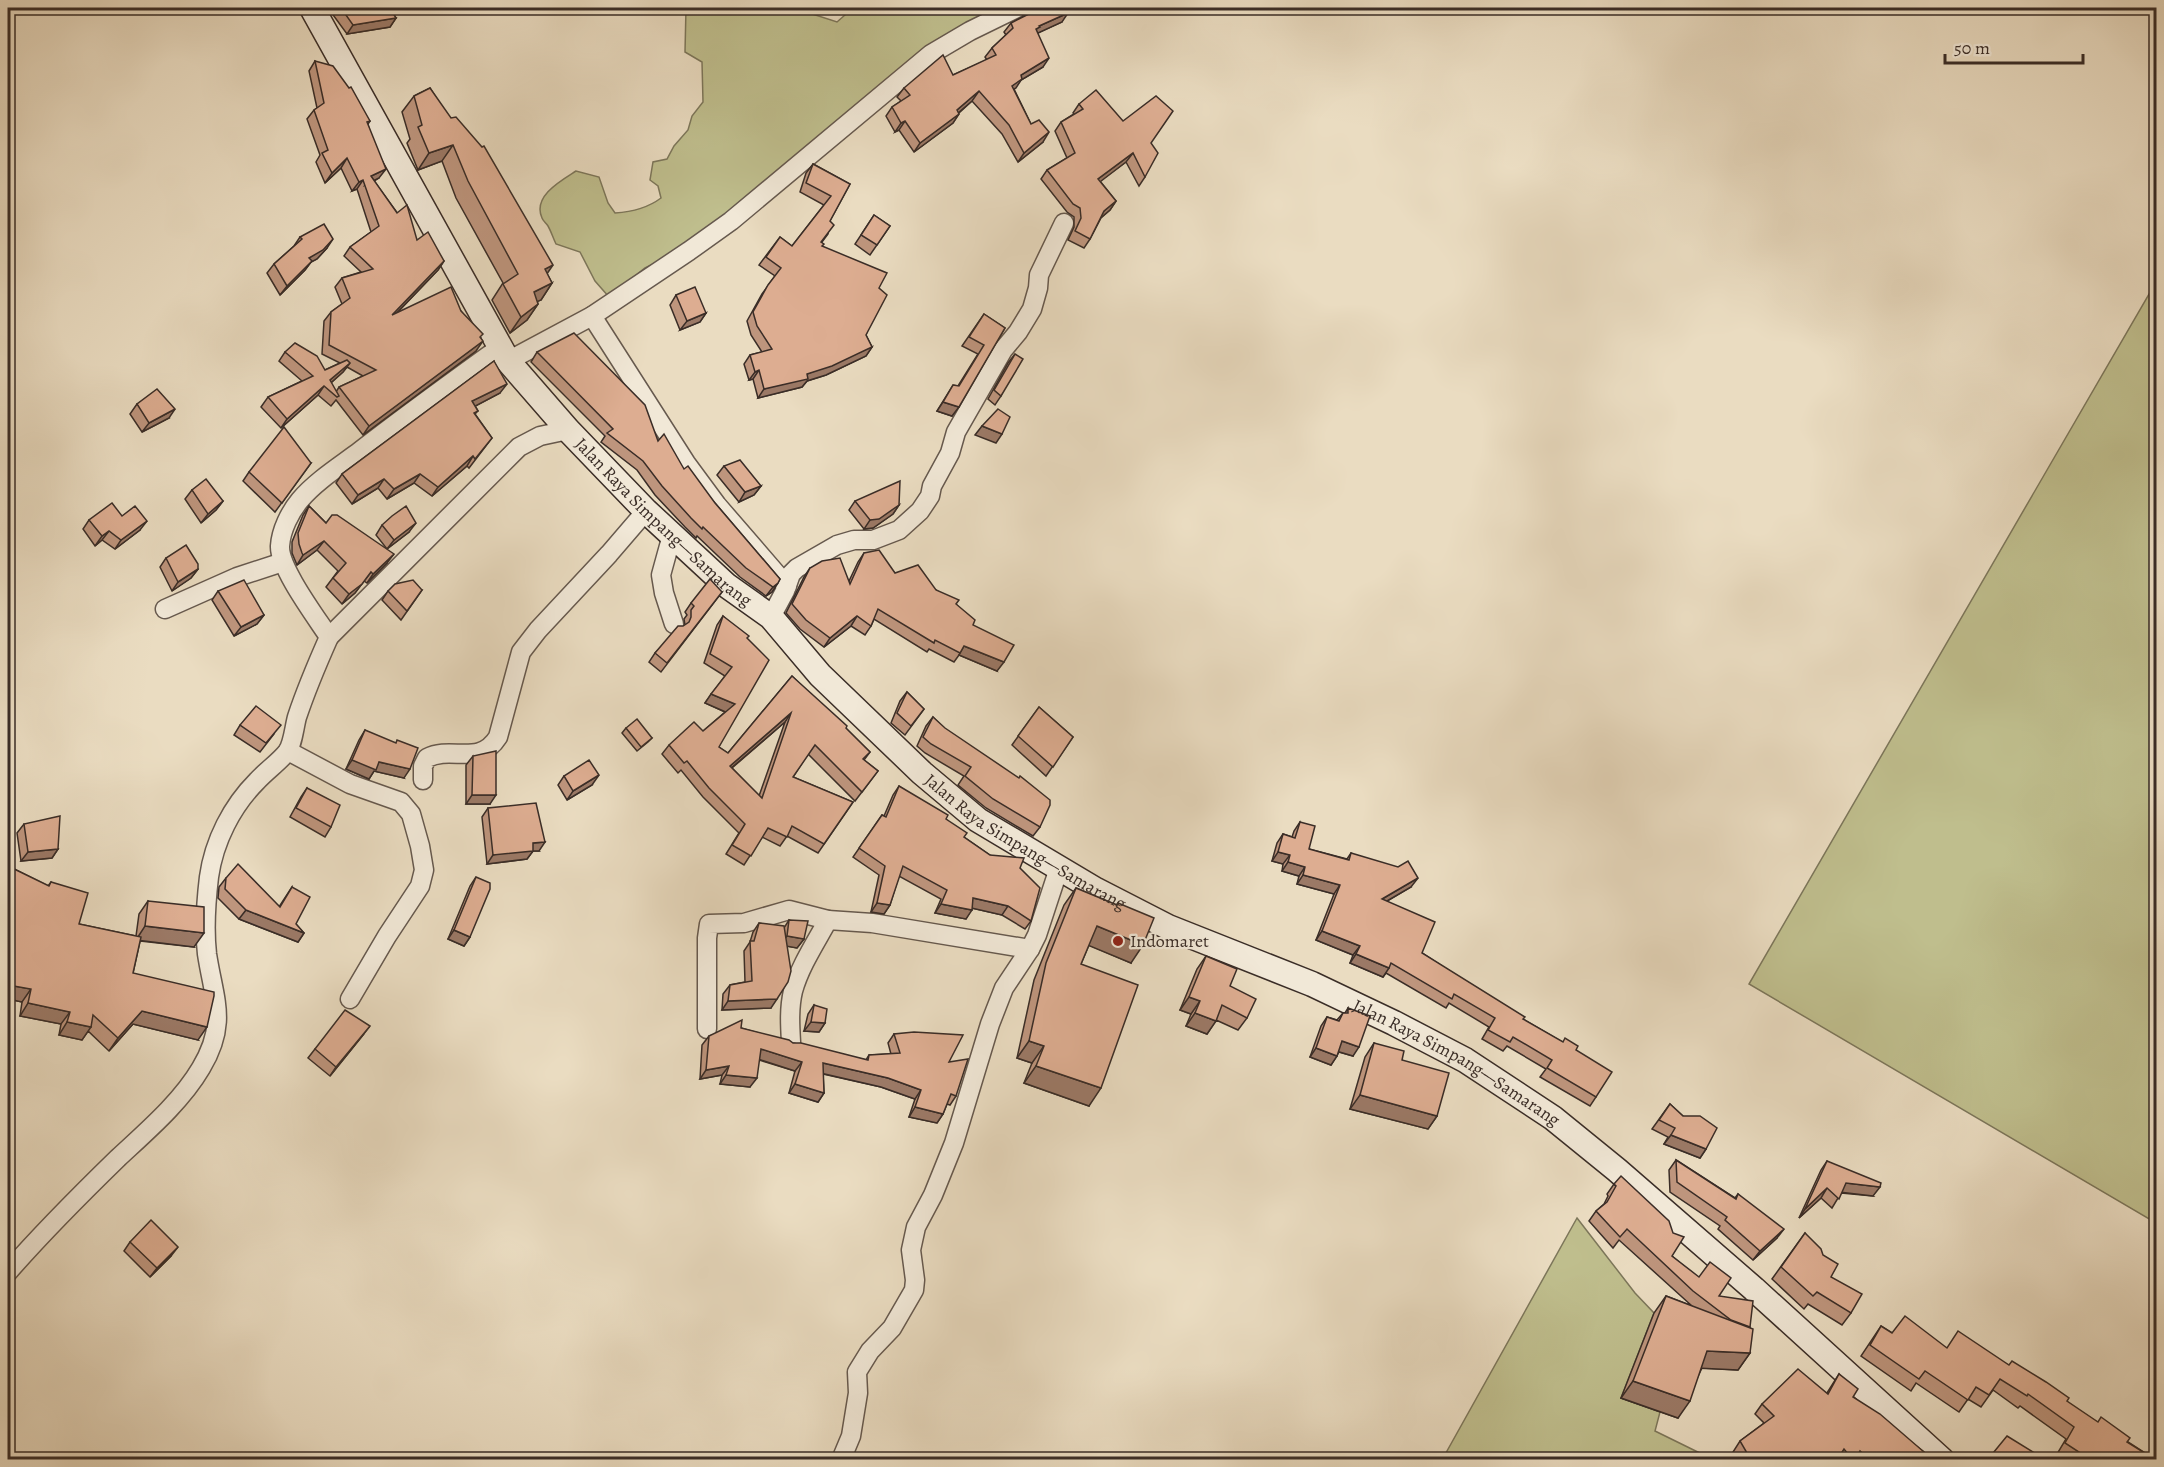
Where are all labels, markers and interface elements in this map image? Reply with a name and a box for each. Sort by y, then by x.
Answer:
scale bar [1945,27,2083,65]
text: 50 m [1954,36,1990,60]
street label: Jalan Raya Simpang—Samarang [570,432,757,612]
street label: Jalan Raya Simpang—Samarang [919,768,1130,916]
place label: Indomaret [1130,929,1209,953]
marker: Indomaret [1111,934,1125,948]
street label: Jalan Raya Simpang—Samarang [1349,993,1566,1131]

